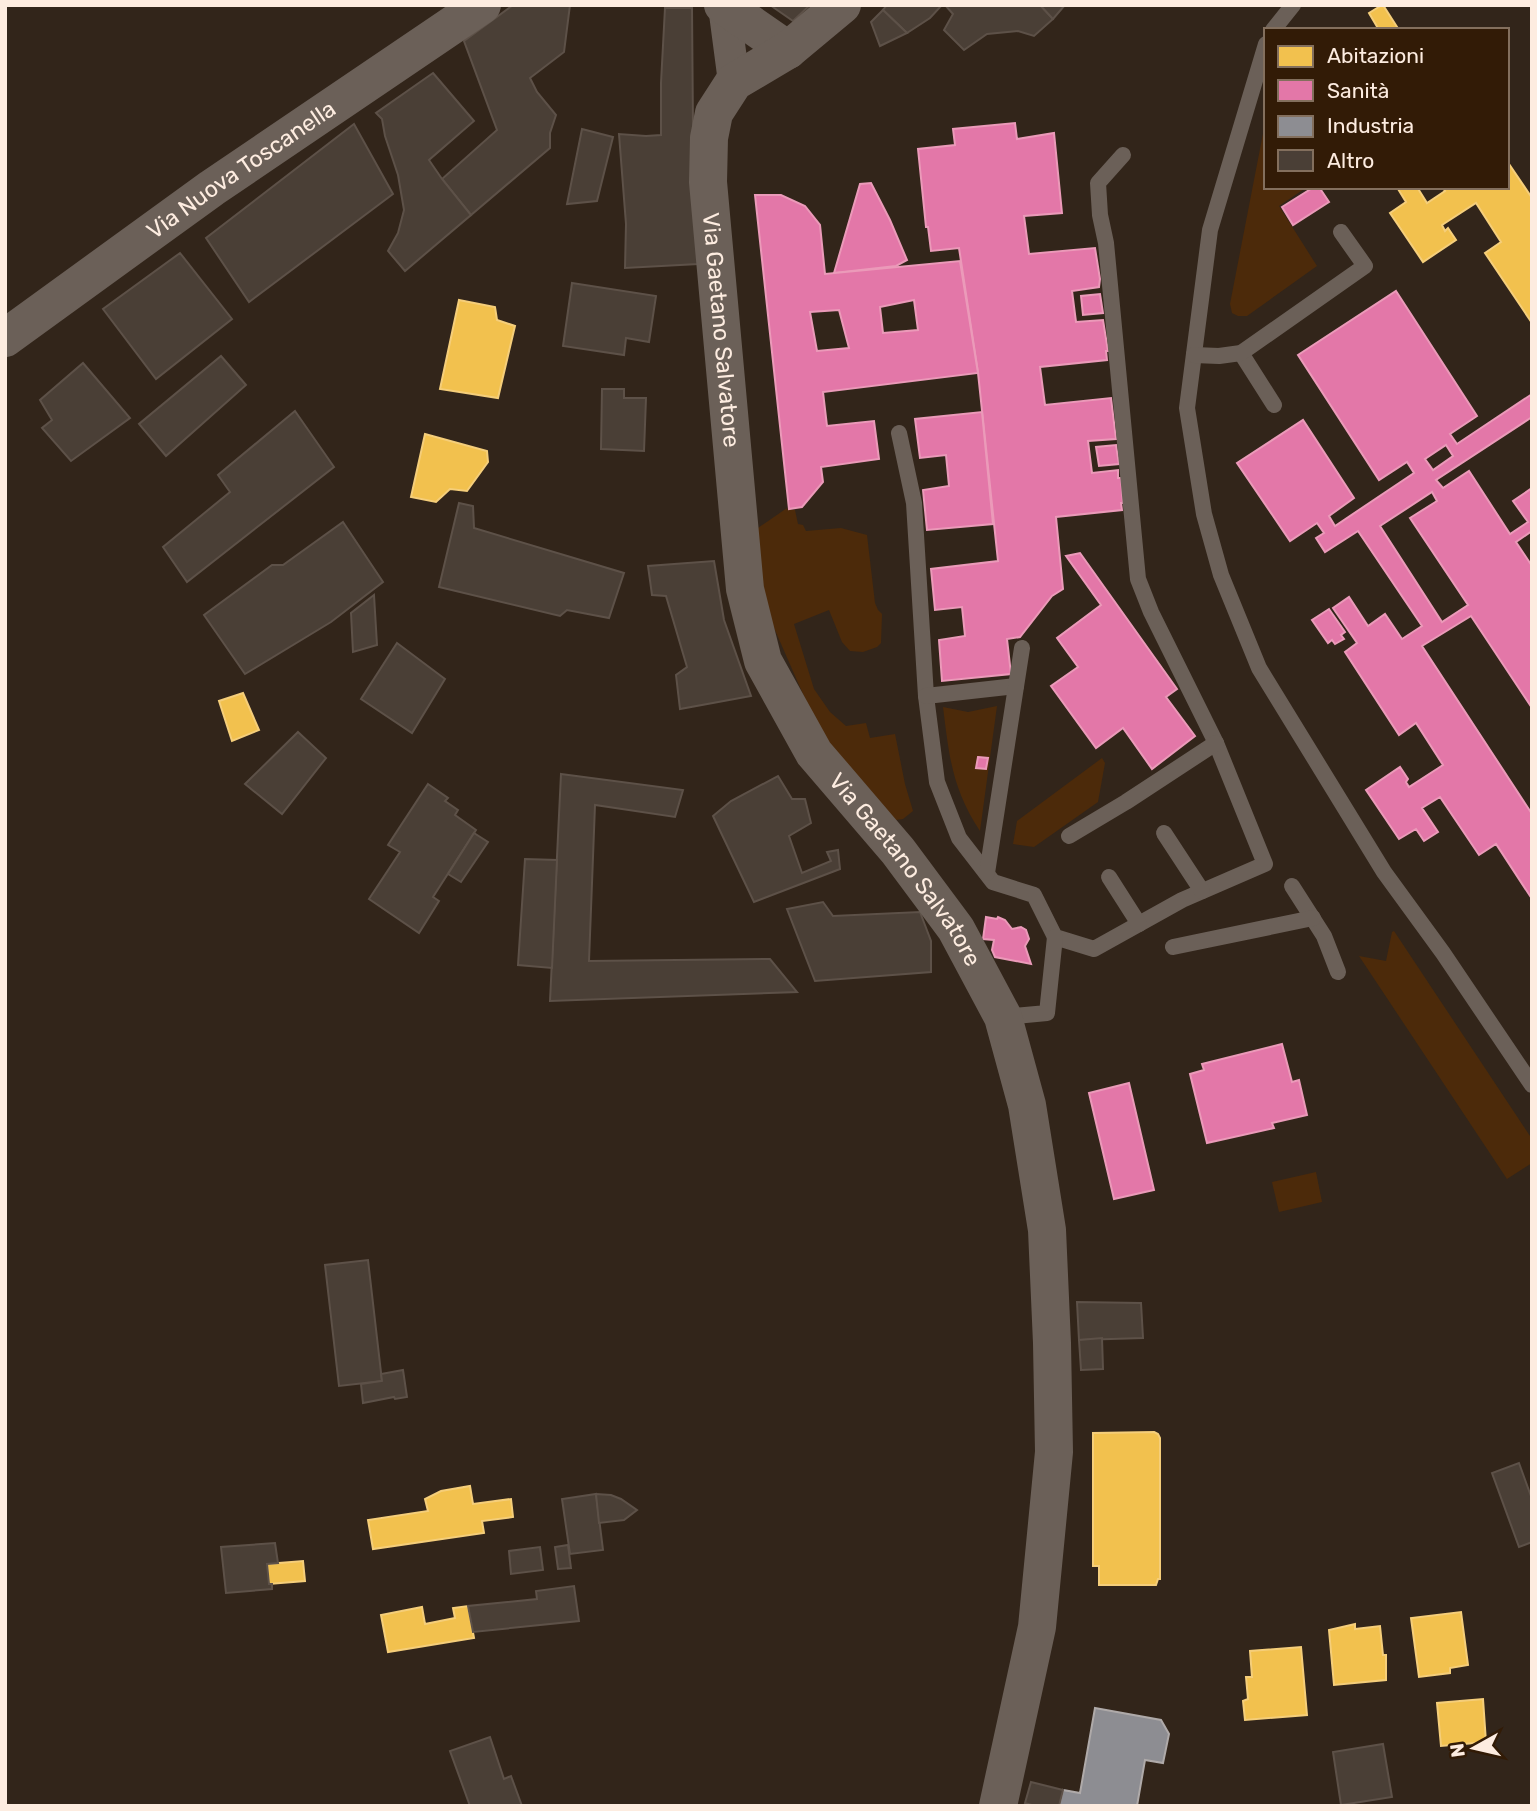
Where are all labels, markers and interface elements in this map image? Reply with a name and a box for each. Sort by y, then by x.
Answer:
legend [1264,28,1509,189]
text: Abitazioni [1327,43,1424,68]
text: Sanità [1327,78,1389,103]
street label: Via Nuova Toscanella [141,94,341,245]
text: Industria [1327,113,1414,138]
text: Altro [1327,148,1374,173]
street label: Via Gaetano Salvatore [697,211,746,449]
street label: Via Gaetano Salvatore [823,767,987,971]
north arrow [1439,1713,1509,1783]
text: N [1445,1742,1470,1759]

